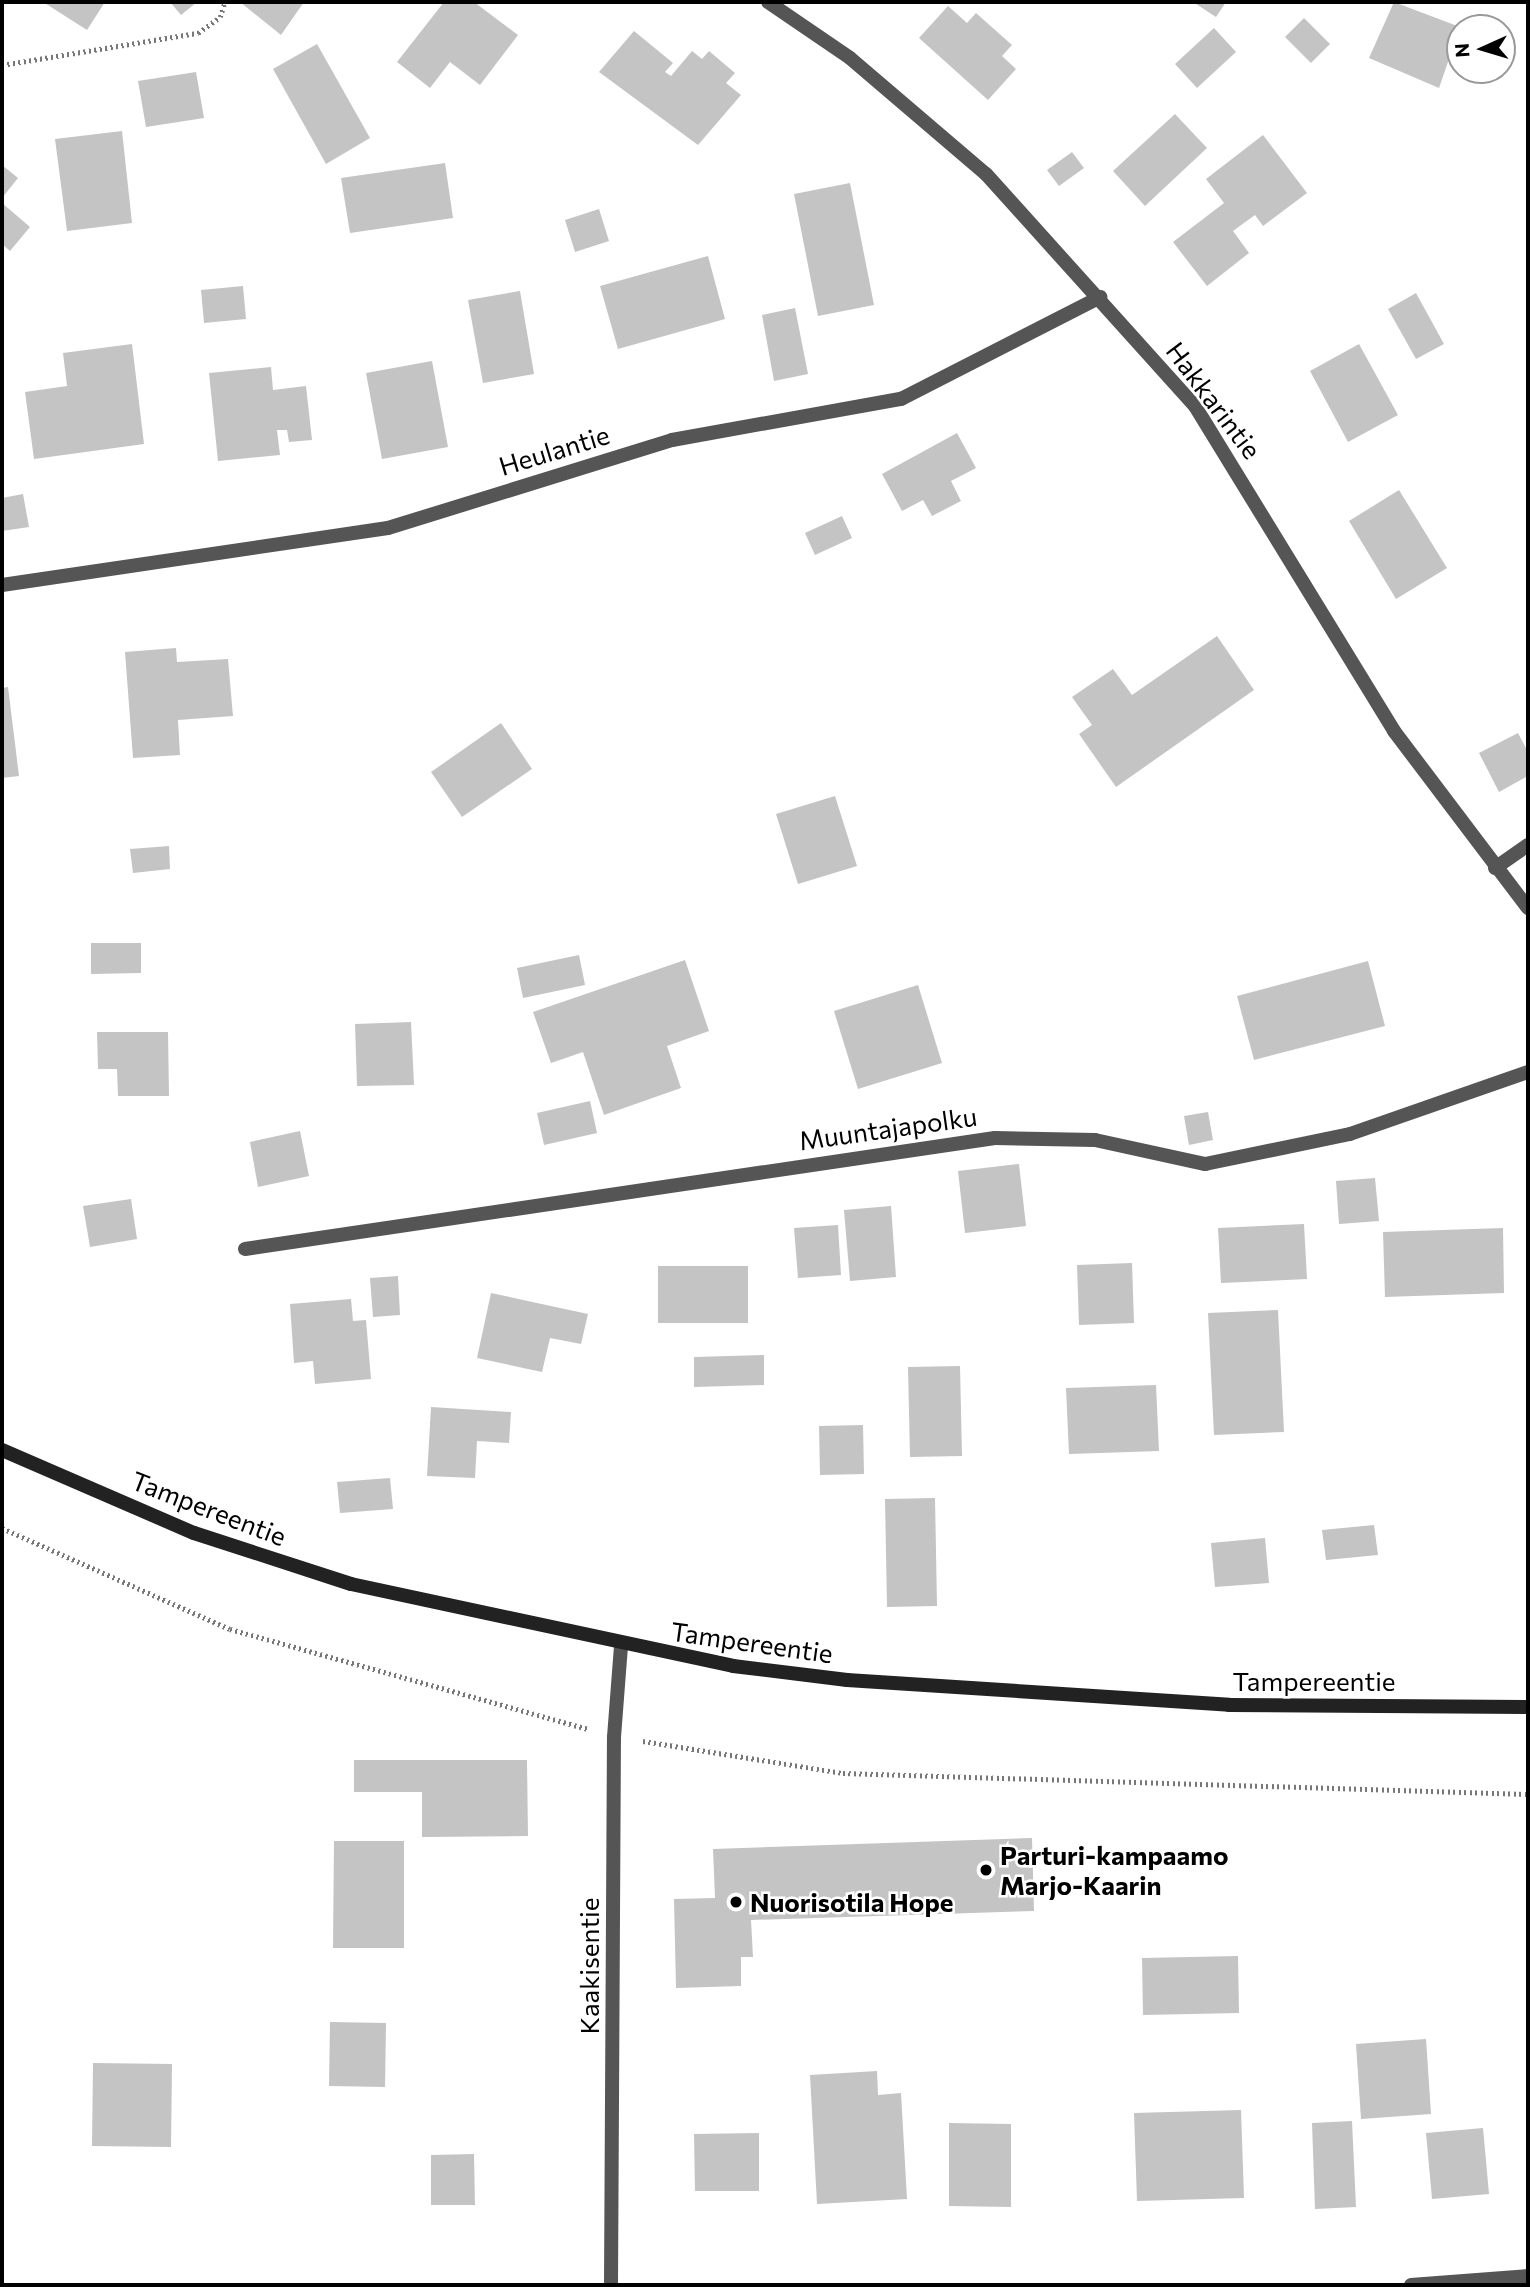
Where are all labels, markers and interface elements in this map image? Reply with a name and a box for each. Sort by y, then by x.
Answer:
north arrow [1446,14,1516,84]
text: N [1450,42,1474,58]
street label: Hakkarintie [1160,336,1268,464]
street label: Heulantie [495,418,613,482]
street label: Muuntajapolku [797,1100,979,1156]
street label: Tampereentie [127,1464,291,1552]
street label: Tampereentie [669,1615,835,1669]
street label: Tampereentie [1232,1665,1396,1697]
place label: Parturi-kampaamo Marjo-Kaarin [1000,1839,1228,1900]
marker: Parturi-kampaamo Marjo-Kaarin [978,1862,994,1878]
place label: Nuorisotila Hope [750,1886,953,1918]
marker: Nuorisotila Hope [728,1894,744,1910]
street label: Kaakisentie [573,1898,605,2034]

